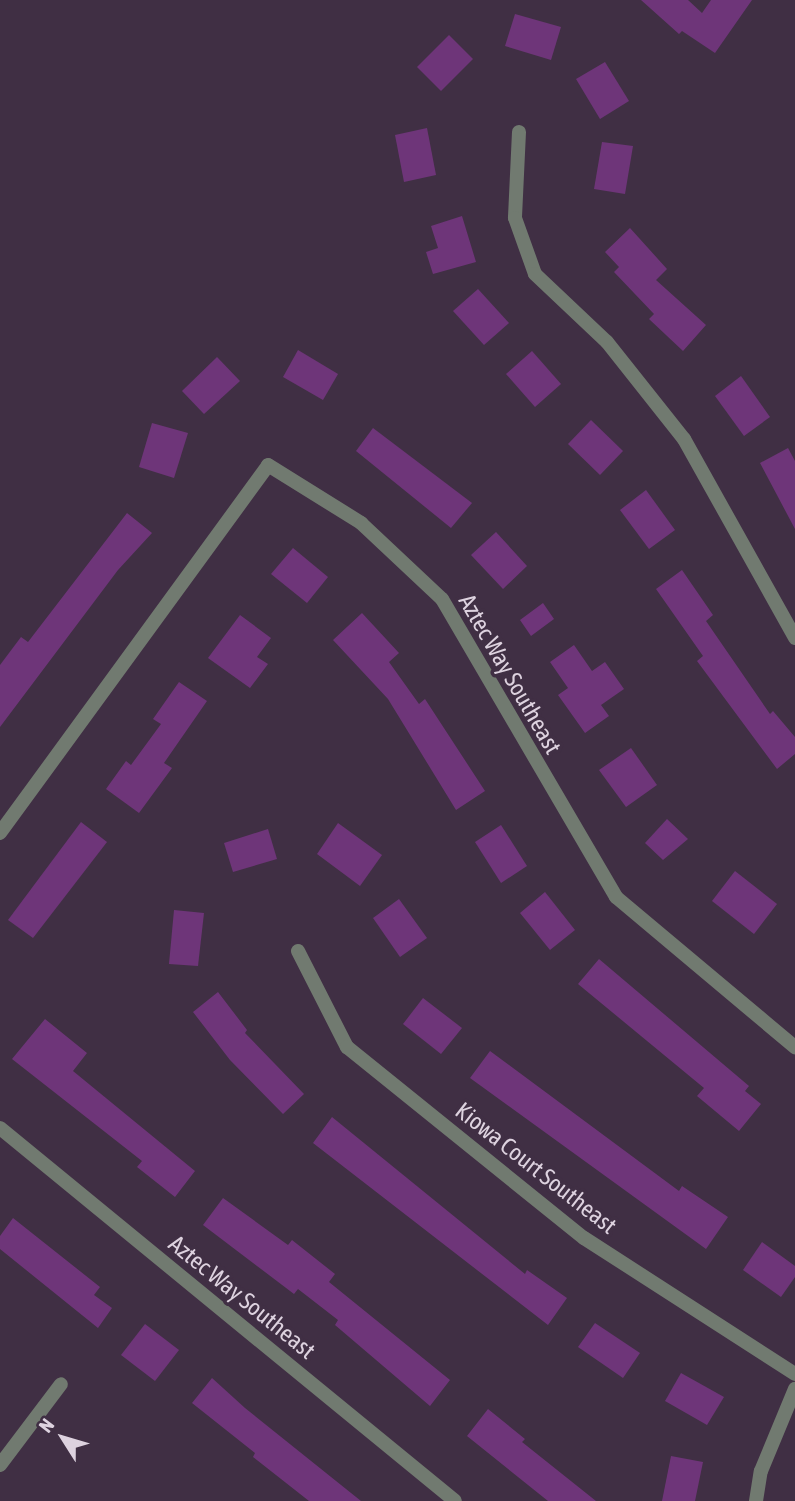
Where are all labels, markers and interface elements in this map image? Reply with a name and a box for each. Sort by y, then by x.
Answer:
street label: Aztec Way Southeast [453,589,567,759]
street label: Kiowa Court Southeast [450,1096,622,1240]
street label: Aztec Way Southeast [163,1229,321,1365]
north arrow [28,1403,98,1473]
text: N [34,1414,58,1436]

